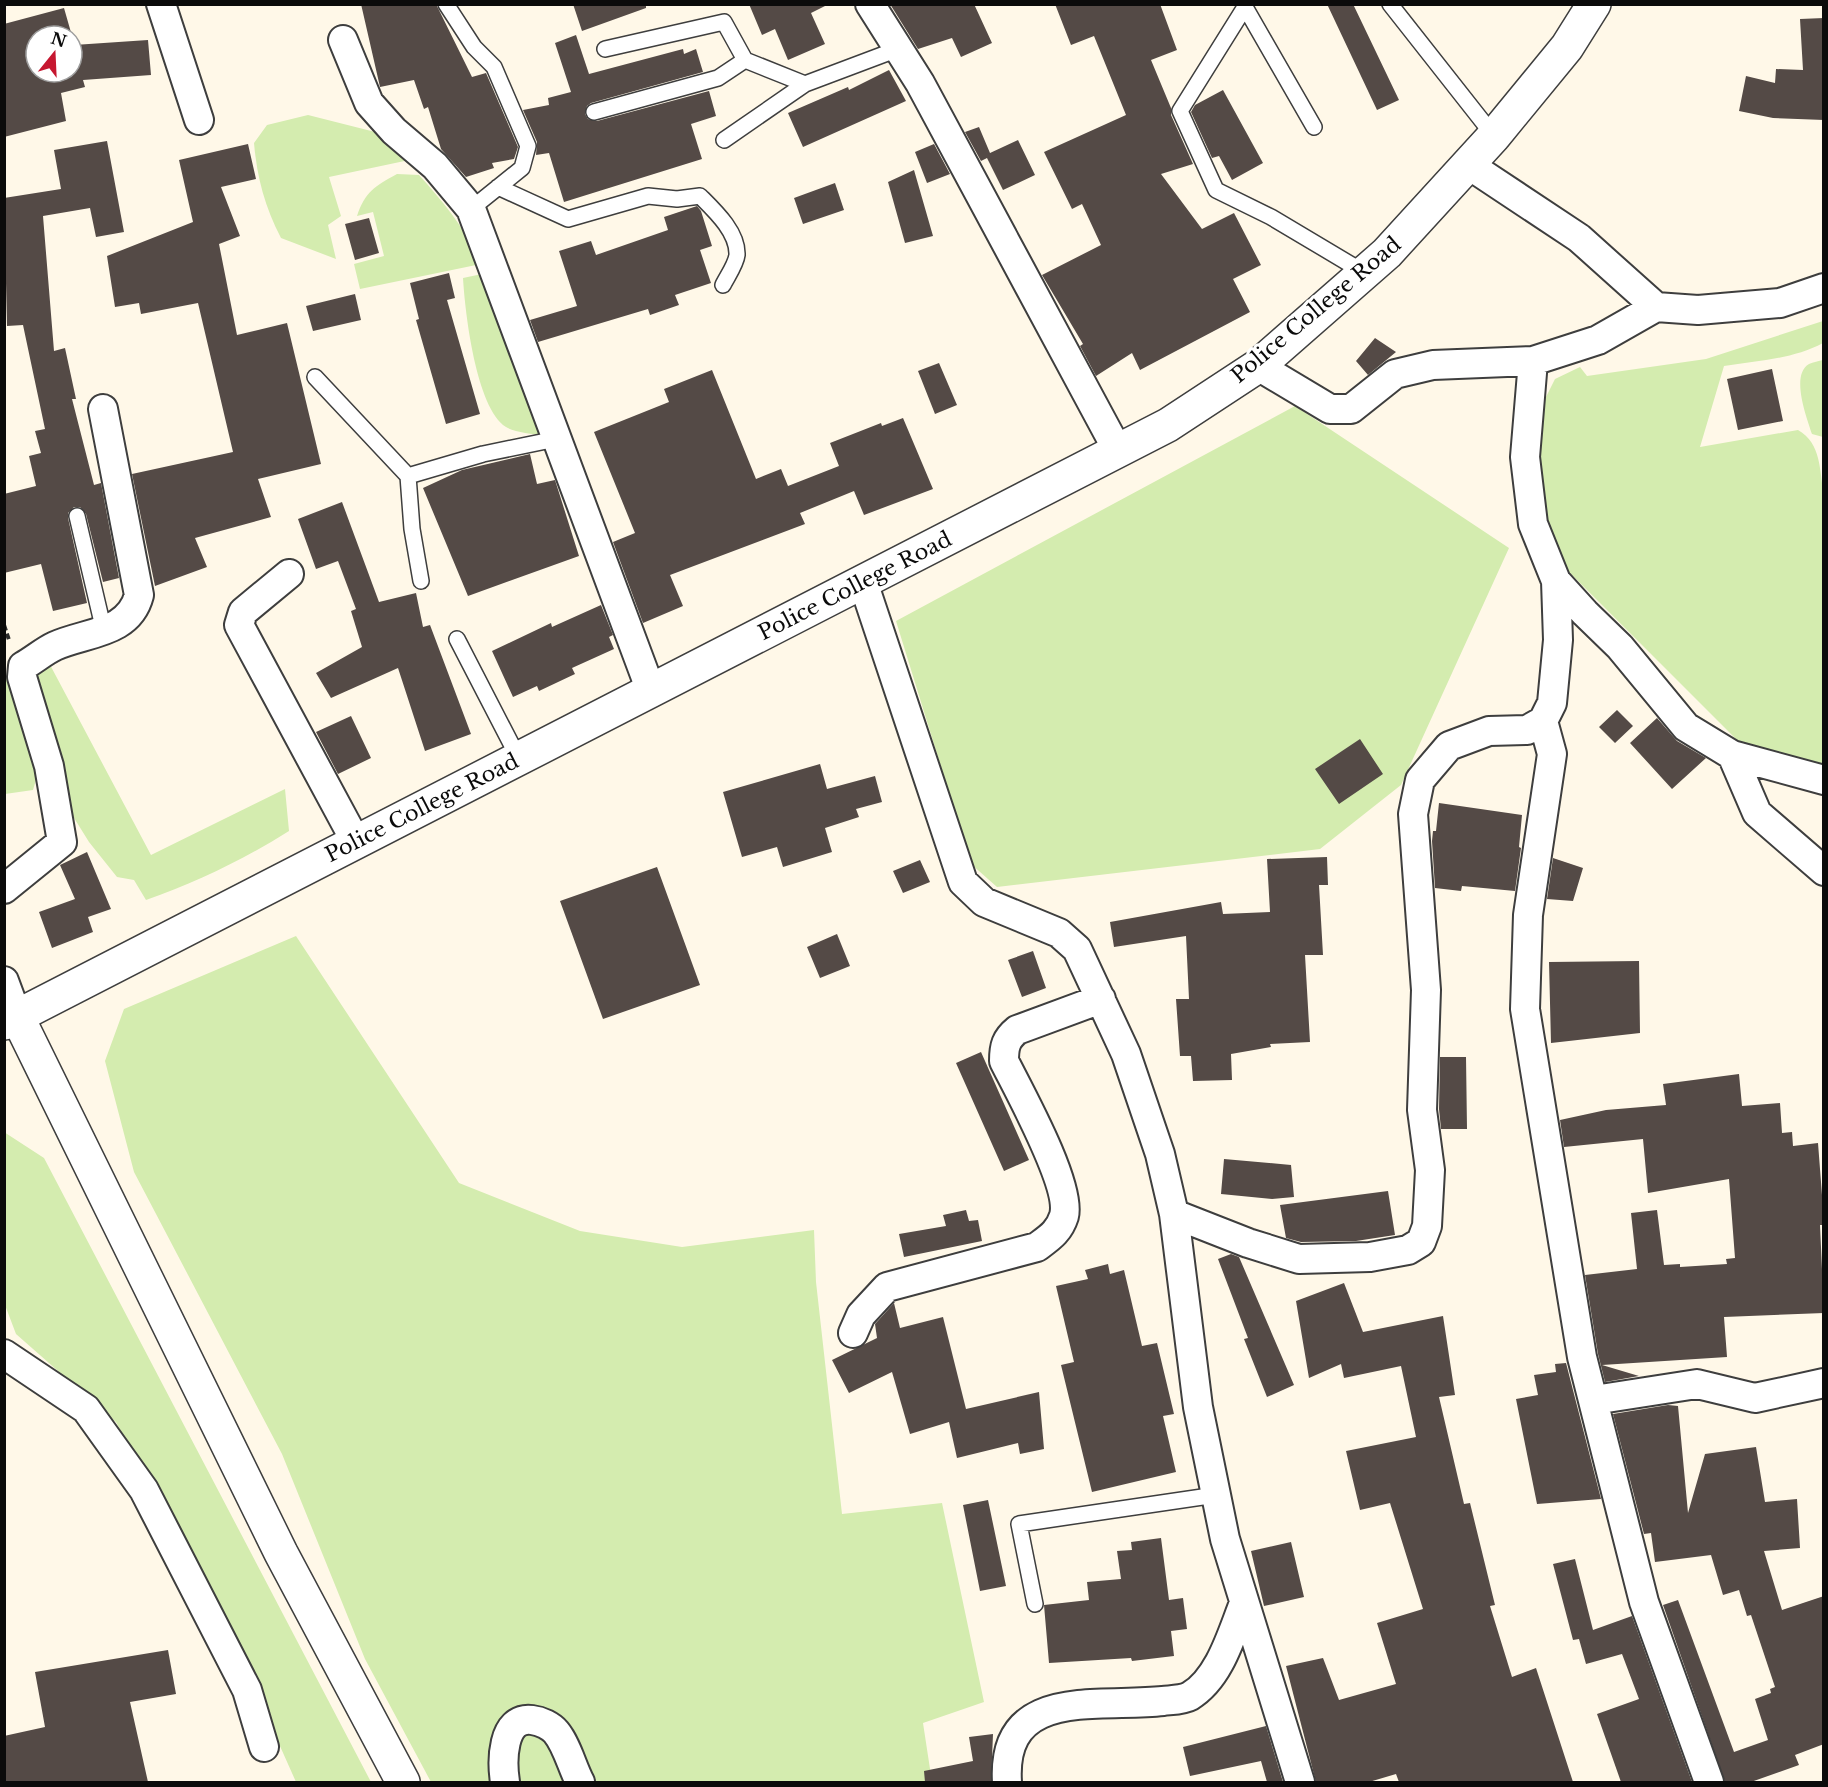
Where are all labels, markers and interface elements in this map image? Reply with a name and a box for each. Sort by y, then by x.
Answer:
north arrow [24,24,84,84]
text: N [48,28,69,52]
street label: Police College Road [1226,231,1406,389]
street label: Police College Road [754,526,956,646]
street label: Police College Road [321,748,523,868]

